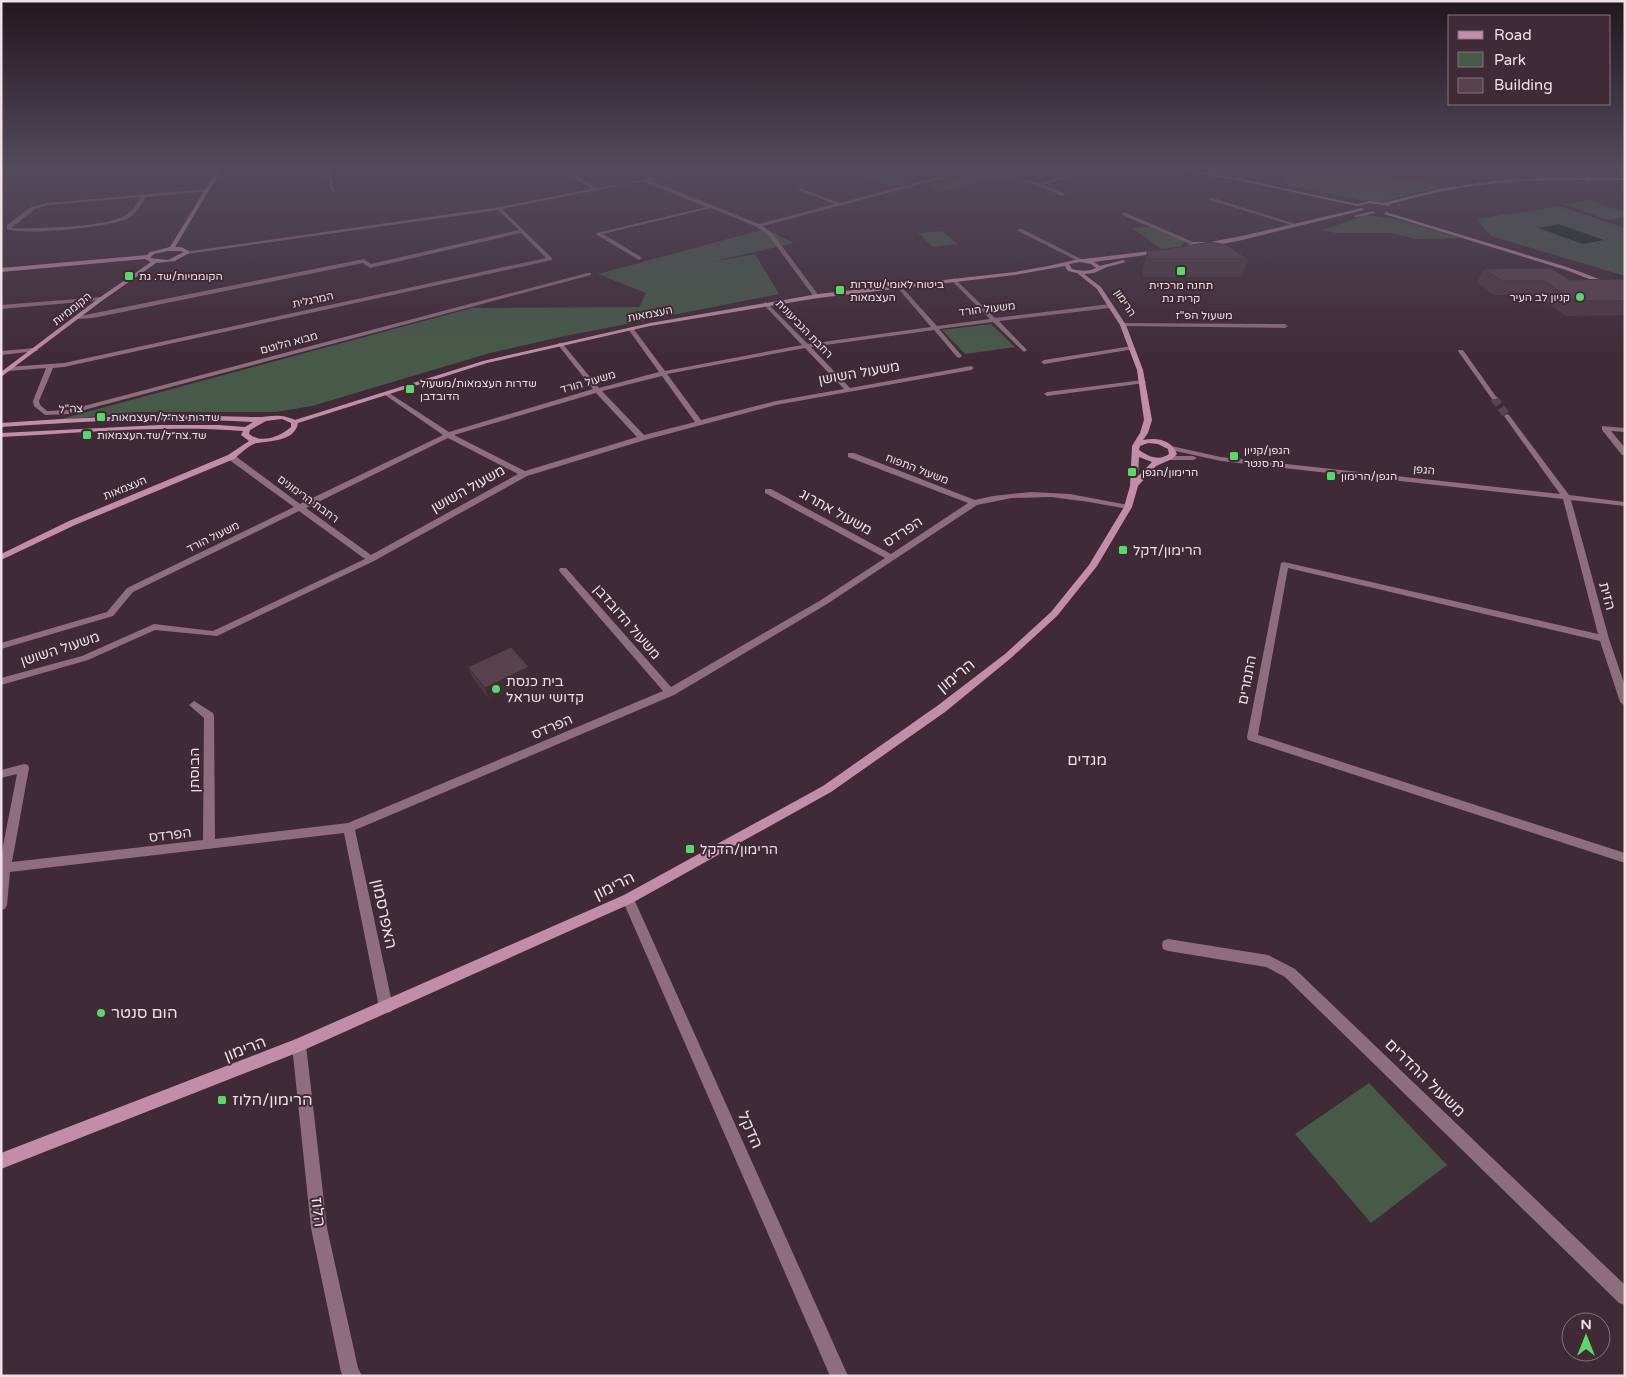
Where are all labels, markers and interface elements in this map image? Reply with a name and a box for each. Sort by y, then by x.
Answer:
legend [1448,15,1611,105]
text: Road [1494,26,1532,44]
text: Park [1494,51,1526,69]
text: Building [1494,76,1553,94]
marker: תחנה מרכזית קרית גת [1175,265,1187,277]
marker: הקוממיות/שד. גת [123,270,135,282]
place label: הקוממיות/שד. גת [139,270,223,283]
place label: ביטוח לאומי/שדרות העצמאות [850,278,944,304]
place label: תחנה מרכזית קרית גת [1149,279,1213,305]
marker: ביטוח לאומי/שדרות העצמאות [834,284,846,296]
street label: הרימון [1111,287,1139,319]
street label: המרגלית [291,289,335,311]
street label: הקוממיות [50,290,94,328]
place label: קניון לב העיר [1509,291,1570,304]
marker: קניון לב העיר [1574,291,1586,303]
street label: רחבת הגביעונית [773,297,835,361]
street label: משעול הורד [958,299,1016,319]
street label: העצמאות [626,303,674,325]
street label: משעול הפ"ז [1175,309,1233,322]
street label: מבוא הלוטם [259,329,319,357]
street label: משעול השושן [817,357,901,389]
street label: משעול הורד [559,368,617,396]
place label: שדרות העצמאות/משעול הדובדבן [420,377,537,403]
marker: שדרות העצמאות/משעול הדובדבן [404,383,416,395]
street label: צה"ל [58,402,84,416]
marker: שדרות צה״ל/העצמאות [95,411,107,423]
place label: שדרות צה״ל/העצמאות [111,411,220,424]
marker: שד.צה״ל/שד.העצמאות [81,429,93,441]
place label: שד.צה״ל/שד.העצמאות [97,429,207,442]
place label: הגפן/קניון גת סנטר [1244,444,1290,470]
marker: הגפן/קניון גת סנטר [1228,450,1240,462]
street label: משעול התפוח [884,451,950,487]
street label: משעול השושן [428,462,508,516]
street label: הגפן [1413,462,1435,478]
marker: הרימון/הגפן [1126,466,1138,478]
place label: הרימון/הגפן [1142,466,1198,479]
marker: הגפן/הרימון [1325,470,1337,482]
place label: הגפן/הרימון [1341,470,1397,483]
street label: רחבת הרימונים [275,472,341,526]
street label: העצמאות [101,473,149,503]
street label: משעול אתרוג [797,485,875,539]
street label: הפרדס [880,513,926,551]
street label: משעול הורד [184,519,242,555]
place label: הרימון/דקל [1133,542,1202,559]
marker: הרימון/דקל [1117,544,1129,556]
street label: הזית [1595,580,1619,612]
street label: משעול הדובדבן [590,581,664,663]
street label: משעול השושן [18,628,102,670]
street label: התמרים [1234,654,1260,706]
street label: הרימון [933,655,979,697]
place label: בית כנסת קדושי ישראל [506,673,584,706]
marker: בית כנסת קדושי ישראל [490,683,502,695]
street label: הפרדס [529,711,575,743]
street label: הבוסתן [186,748,203,792]
district label: מגדים [1067,751,1107,769]
street label: הפרדס [148,824,192,846]
place label: הרימון/הדקל [700,841,778,858]
marker: הרימון/הדקל [684,843,696,855]
street label: הרימון [590,868,638,904]
street label: האפרסמון [367,877,401,951]
place label: הום סנטר [111,1003,177,1023]
marker: הום סנטר [95,1007,107,1019]
street label: הרימון [221,1032,269,1066]
street label: משעול ההדרים [1380,1035,1470,1121]
place label: הרימון/הלוז [232,1090,313,1110]
marker: הרימון/הלוז [216,1094,228,1106]
street label: הדקל [733,1108,767,1152]
street label: הלוז [306,1196,330,1228]
north arrow [1561,1312,1611,1362]
text: N [1580,1316,1592,1333]

